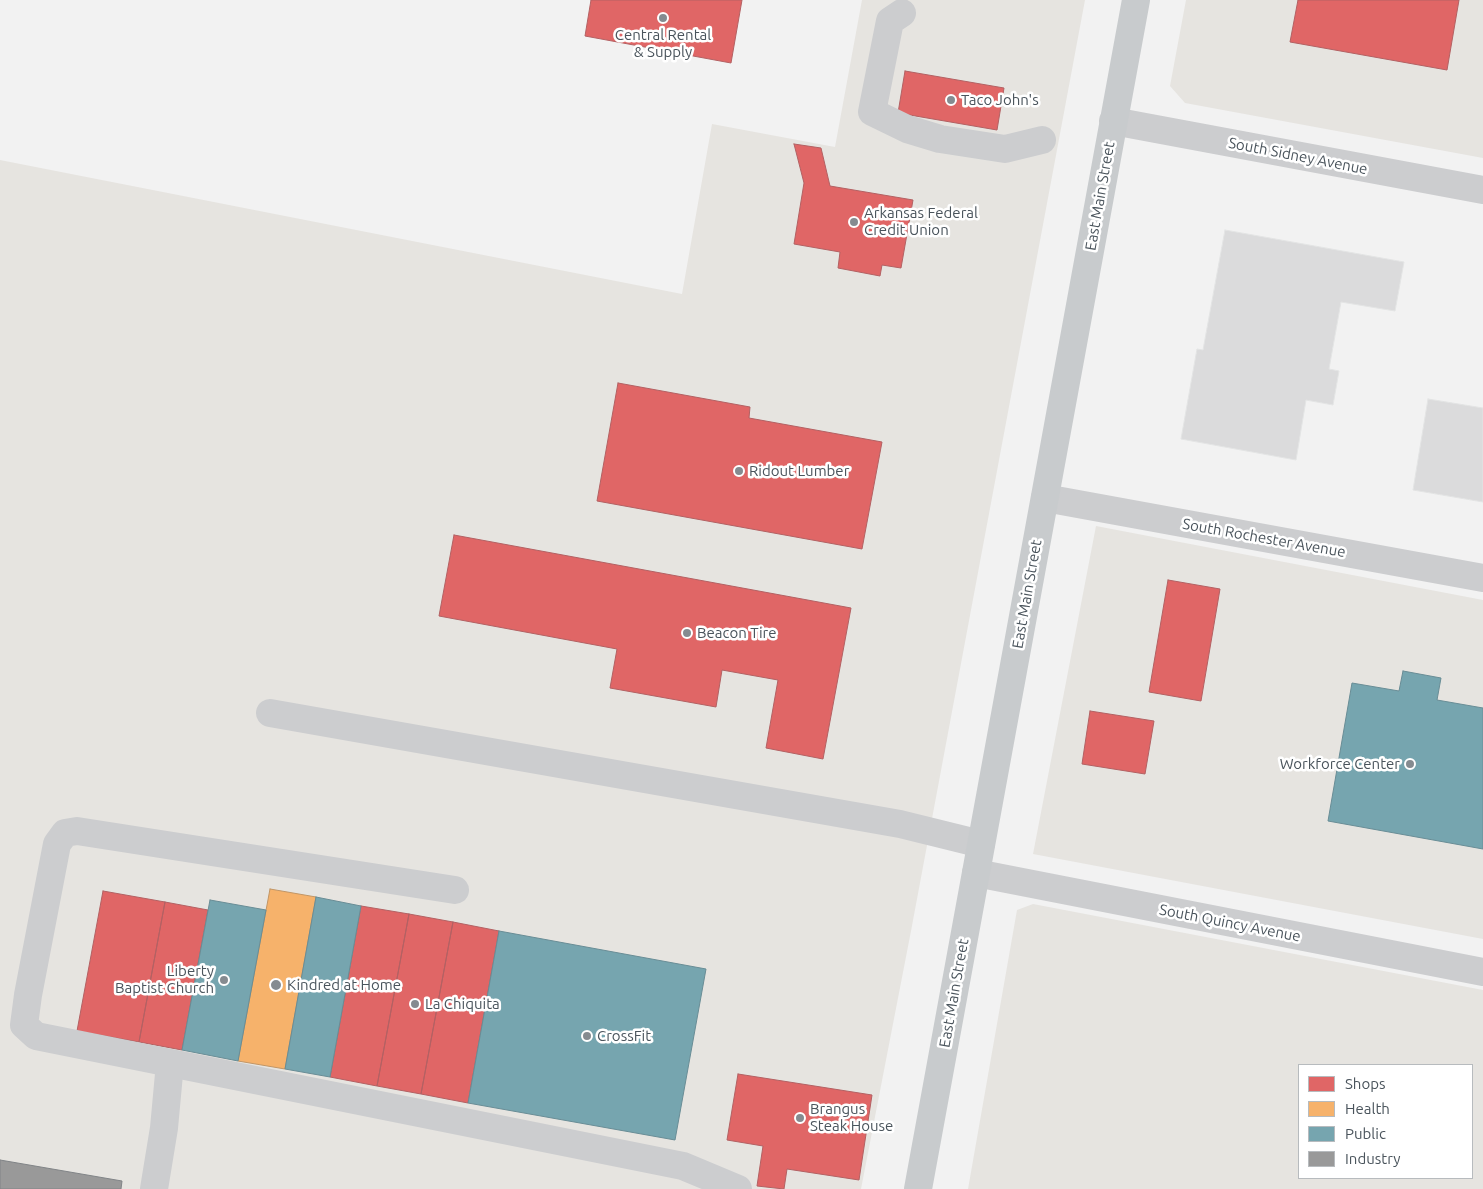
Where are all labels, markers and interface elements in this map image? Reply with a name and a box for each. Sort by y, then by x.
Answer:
marker: Central Rental & Supply [657,12,669,24]
place label: Central Rental & Supply [615,26,711,61]
place label: Taco John's [961,91,1039,109]
marker: Taco John's [945,94,957,106]
street label: South Sidney Avenue [1227,134,1369,178]
street label: East Main Street [1082,140,1118,252]
place label: Arkansas Federal Credit Union [864,204,978,239]
marker: Arkansas Federal Credit Union [848,216,860,228]
place label: Ridout Lumber [749,462,849,480]
marker: Ridout Lumber [733,465,745,477]
street label: South Rochester Avenue [1181,515,1347,561]
street label: East Main Street [1009,538,1045,650]
place label: Beacon Tire [697,624,776,642]
marker: Beacon Tire [681,627,693,639]
place label: Workforce Center [1280,755,1400,773]
marker: Workforce Center [1404,758,1416,770]
street label: South Quincy Avenue [1158,900,1302,946]
street label: East Main Street [936,937,972,1049]
place label: Liberty Baptist Church [115,962,214,997]
marker: Liberty Baptist Church [218,974,230,986]
place label: Kindred at Home [287,976,401,994]
marker: Kindred at Home [269,978,283,992]
place label: La Chiquita [425,995,500,1013]
marker: La Chiquita [409,998,421,1010]
place label: CrossFit [597,1027,651,1045]
marker: CrossFit [581,1030,593,1042]
legend [1298,1064,1473,1179]
text: Shops [1345,1075,1386,1092]
place label: Brangus Steak House [810,1100,893,1135]
text: Health [1345,1100,1390,1117]
marker: Brangus Steak House [794,1112,806,1124]
text: Public [1345,1125,1386,1142]
text: Industry [1345,1150,1400,1167]

